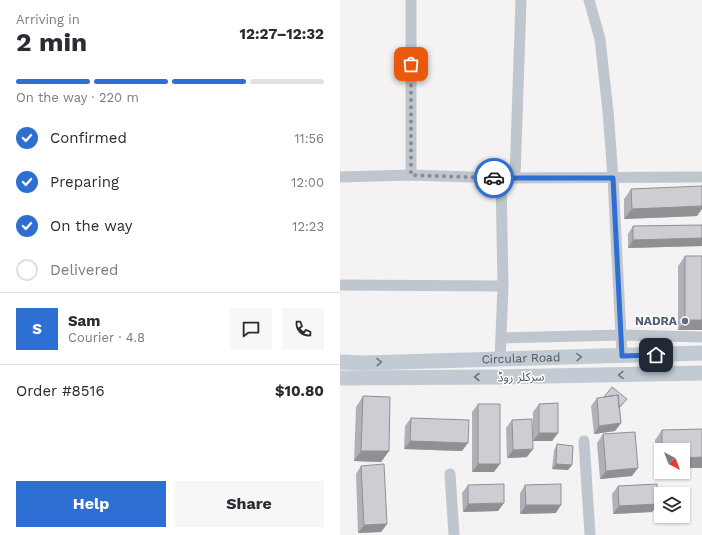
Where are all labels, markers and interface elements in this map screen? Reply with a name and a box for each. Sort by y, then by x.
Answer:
text: Arriving in [16,12,80,27]
text: 12:27–12:32 [240,25,324,43]
text: 2 min [16,27,87,57]
pin [394,47,428,81]
icon: bag [400,53,422,75]
text: On the way · 220 m [16,90,139,105]
icon: check [16,127,38,149]
text: Confirmed [50,129,127,147]
text: 11:56 [295,131,324,146]
courier [474,158,514,198]
icon: car [483,167,505,189]
icon: check [16,171,38,193]
text: Preparing [50,173,119,191]
text: 12:00 [291,175,324,190]
icon: check [16,215,38,237]
text: On the way [50,217,132,235]
text: 12:23 [292,219,324,234]
text: Delivered [50,261,118,279]
button: chat [230,308,272,350]
button: phone [282,308,324,350]
text: Sam [68,312,100,330]
place label: NADRA [635,314,678,328]
marker: NADRA [680,316,690,326]
text: S [32,320,42,338]
text: Courier · 4.8 [68,330,145,345]
pin [639,338,673,372]
icon: home [645,344,667,366]
street label: Circular Road [481,350,561,367]
one-way arrow [576,353,582,361]
one-way arrow [376,358,382,366]
street label: سرکلر روڈ [498,369,544,384]
one-way arrow [618,370,624,379]
one-way arrow [474,373,480,382]
text: Order #8516 [16,382,105,400]
text: $10.80 [275,382,324,400]
north arrow [654,443,690,479]
map controls [654,443,690,523]
button: Help [16,481,166,527]
button: Share [174,481,324,527]
button: layers [654,487,690,523]

